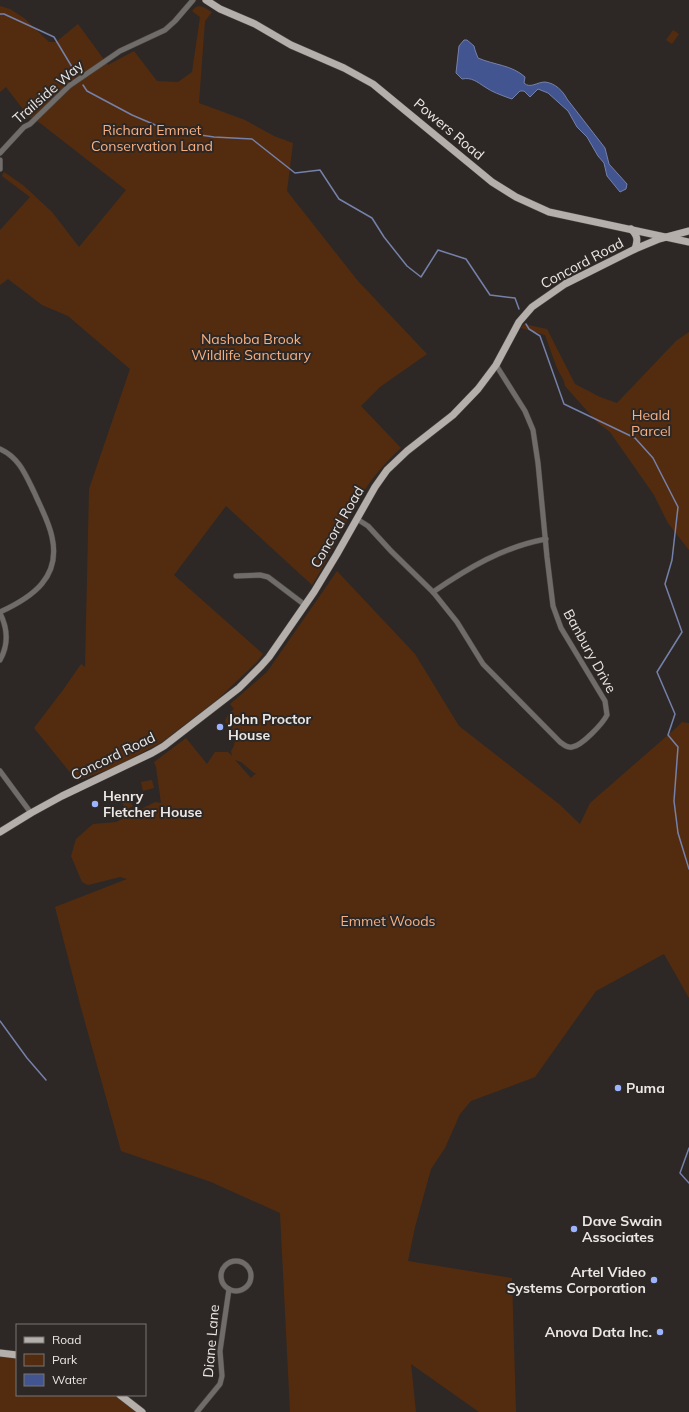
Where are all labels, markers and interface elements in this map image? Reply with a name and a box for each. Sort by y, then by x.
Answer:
street label: Trailside Way [9,56,88,128]
street label: Powers Road [410,94,488,164]
park label: Richard Emmet Conservation Land [91,121,213,155]
street label: Concord Road [537,234,627,292]
park label: Nashoba Brook Wildlife Sanctuary [191,330,311,364]
park label: Heald Parcel [631,406,671,440]
street label: Concord Road [306,483,368,571]
street label: Banbury Drive [560,606,620,696]
place label: John Proctor House [228,710,312,744]
marker: John Proctor House [215,722,225,732]
street label: Concord Road [68,728,158,784]
place label: Henry Fletcher House [103,787,203,821]
marker: Henry Fletcher House [90,799,100,809]
park label: Emmet Woods [340,912,436,930]
place label: Puma [626,1079,665,1097]
marker: Puma [613,1083,623,1093]
place label: Dave Swain Associates [582,1212,662,1246]
marker: Dave Swain Associates [569,1224,579,1234]
place label: Artel Video Systems Corporation [507,1263,646,1297]
marker: Artel Video Systems Corporation [649,1275,659,1285]
street label: Diane Lane [199,1304,223,1378]
place label: Anova Data Inc. [545,1323,652,1341]
legend [16,1324,146,1396]
marker: Anova Data Inc. [655,1327,665,1337]
text: Road [52,1332,81,1347]
text: Park [52,1352,78,1367]
text: Water [52,1372,88,1387]

